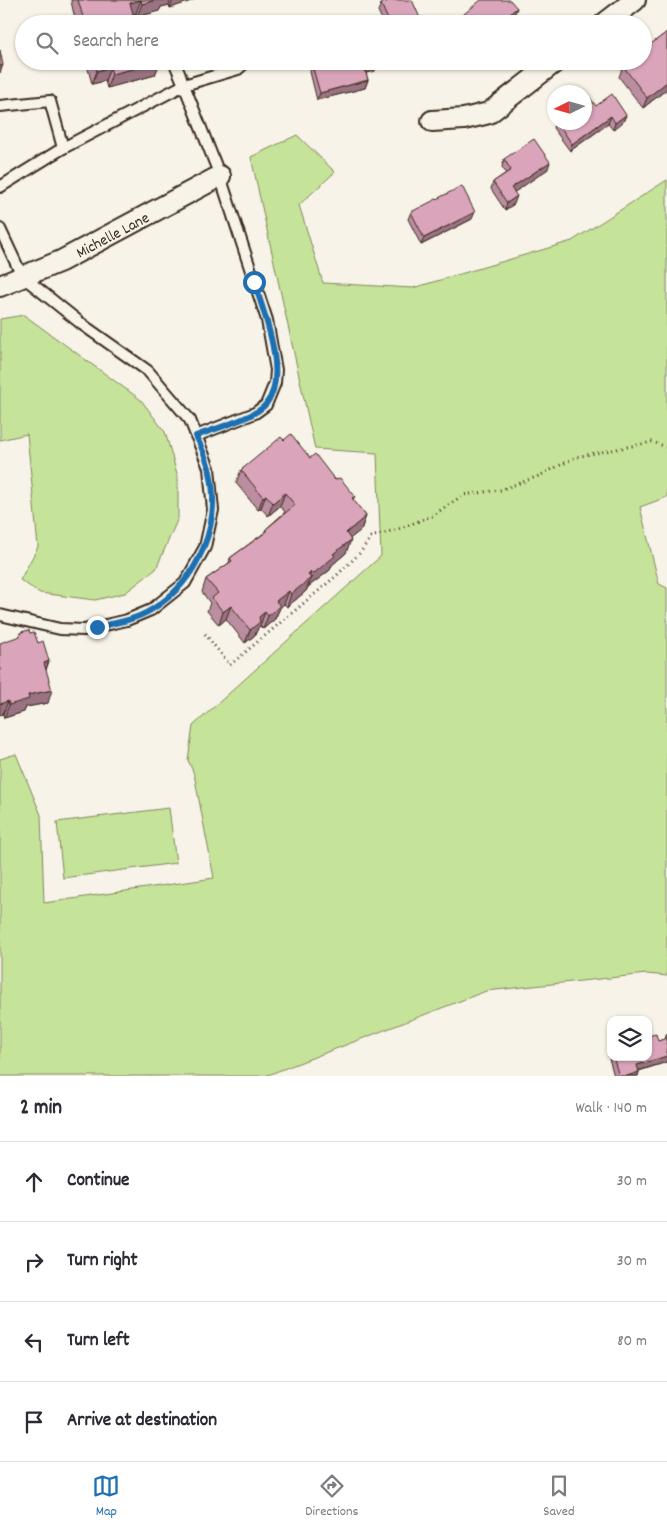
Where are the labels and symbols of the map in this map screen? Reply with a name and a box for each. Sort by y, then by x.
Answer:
north arrow [547,85,592,130]
street label: Michelle Lane [72,207,154,265]
route start [243,271,266,294]
route end [86,616,109,639]

